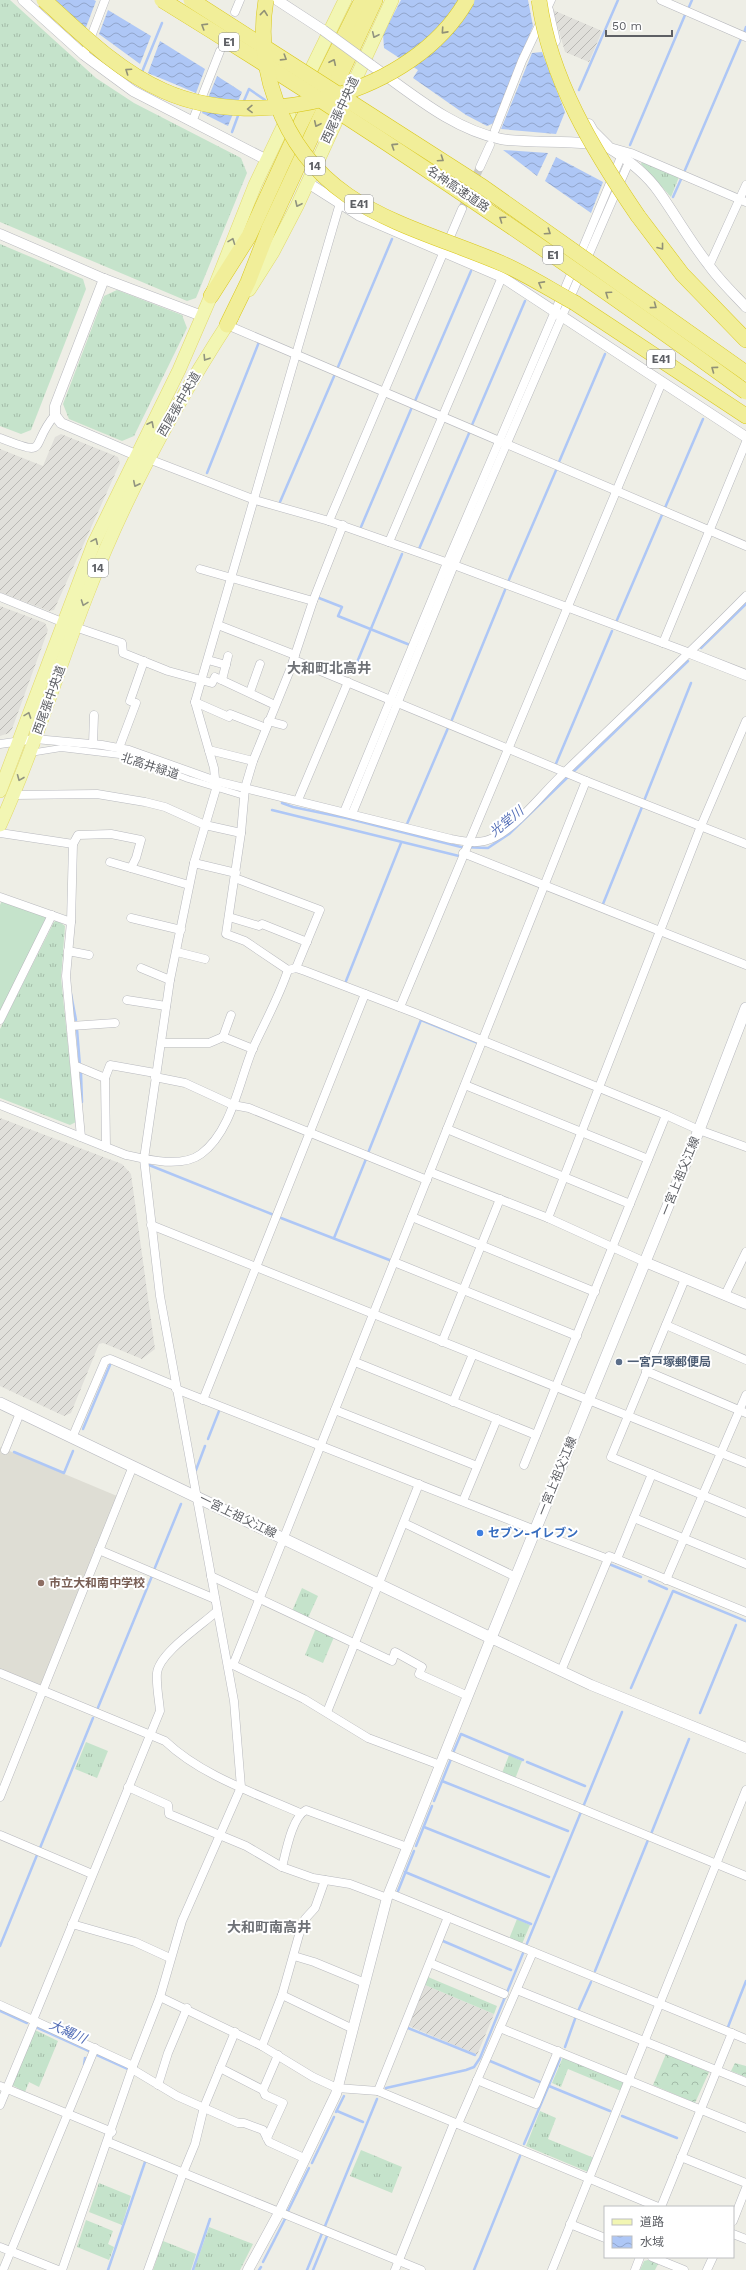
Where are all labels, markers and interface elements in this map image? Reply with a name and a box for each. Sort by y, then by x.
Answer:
one-way arrow [259,10,268,16]
scale bar [606,12,672,38]
text: 50 m [612,19,642,33]
one-way arrow [201,24,208,31]
one-way arrow [441,26,448,34]
one-way arrow [372,31,380,39]
road number: E1 [219,33,239,51]
one-way arrow [280,53,287,60]
one-way arrow [328,58,336,66]
one-way arrow [125,68,132,76]
street label: 西尾張中央道 [318,74,362,146]
one-way arrow [247,105,253,113]
one-way arrow [313,120,321,127]
one-way arrow [391,144,398,151]
one-way arrow [436,154,443,161]
road number: 14 [305,157,325,175]
street label: 名神高速道路 [424,163,492,215]
road number: E41 [345,195,373,213]
one-way arrow [295,200,303,208]
one-way arrow [499,216,506,224]
one-way arrow [544,227,551,235]
one-way arrow [228,237,236,244]
one-way arrow [656,243,663,250]
road number: E1 [543,246,563,264]
one-way arrow [538,281,545,288]
one-way arrow [606,292,613,299]
one-way arrow [650,302,657,309]
road number: E41 [647,350,675,368]
one-way arrow [203,354,211,361]
one-way arrow [712,367,719,374]
street label: 西尾張中央道 [155,369,203,439]
one-way arrow [147,421,154,428]
one-way arrow [133,480,141,487]
one-way arrow [90,538,98,545]
road number: 14 [88,559,108,577]
one-way arrow [80,599,88,606]
district label: 大和町北高井 [287,660,371,676]
street label: 西尾張中央道 [30,664,68,736]
one-way arrow [23,711,32,718]
street label: 北高井緑道 [119,750,181,782]
one-way arrow [17,774,25,781]
water label: 光堂川 [486,802,528,839]
street label: 一宮上祖父江線 [658,1134,702,1218]
place label: 一宮戸塚郵便局 [627,1355,711,1369]
marker: 一宮戸塚郵便局 [614,1357,624,1367]
street label: 一宮上祖父江線 [535,1434,579,1518]
street label: 一宮上祖父江線 [197,1491,279,1541]
place label: セブン-イレブン [488,1526,578,1540]
marker: セブン-イレブン [475,1528,485,1538]
place label: 市立大和南中学校 [49,1576,145,1590]
marker: 市立大和南中学校 [36,1578,46,1588]
district label: 大和町南高井 [227,1919,311,1935]
water label: 大縄川 [47,2017,90,2047]
legend [604,2206,734,2258]
text: 道路 [640,2215,664,2229]
text: 水域 [640,2235,664,2249]

